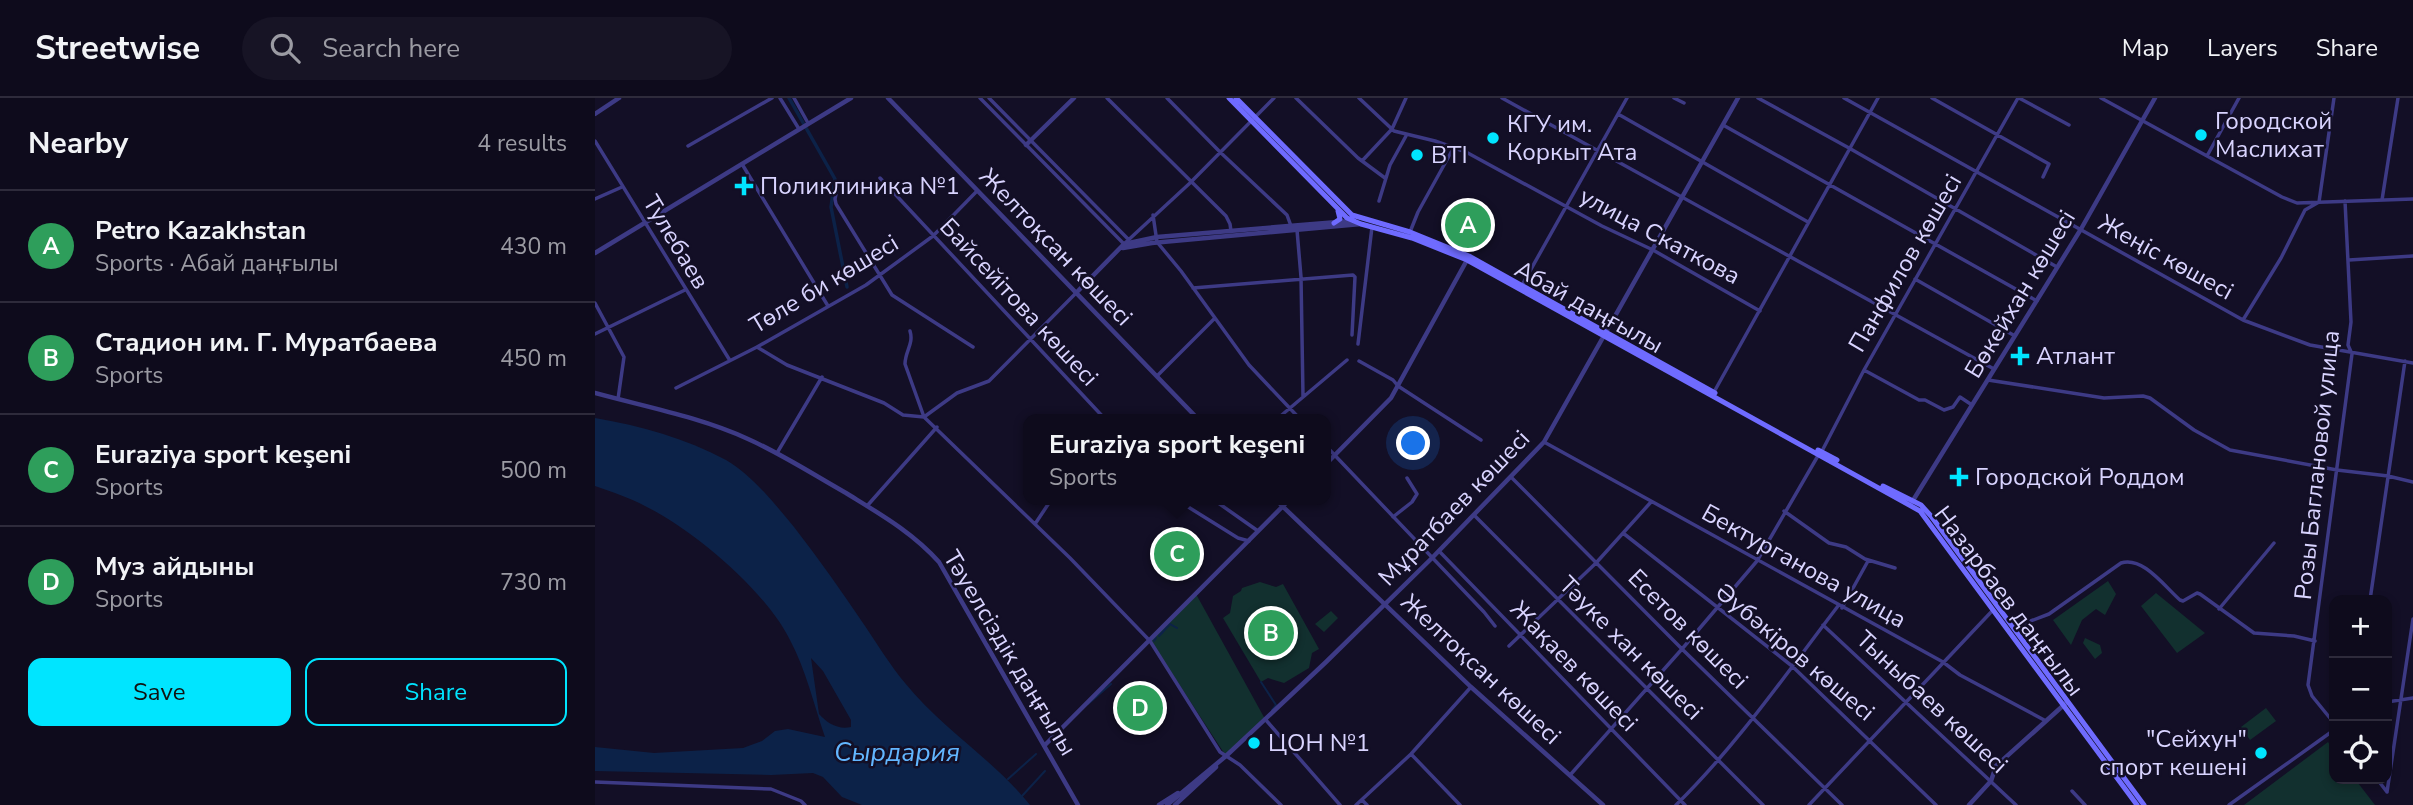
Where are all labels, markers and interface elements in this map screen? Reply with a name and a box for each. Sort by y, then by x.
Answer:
search box [242,17,732,80]
text: Streetwise [35,26,200,71]
icon: search [266,29,304,67]
text: Search here [322,31,460,66]
text: Map [2122,32,2169,64]
text: Layers [2207,32,2278,64]
text: Share [2316,32,2378,64]
place label: Городской Маслихат [2215,105,2332,165]
place label: КГУ им. Коркыт Ата [1507,108,1637,168]
text: Nearby [28,123,128,164]
marker: Городской Маслихат [2193,127,2209,143]
text: 4 results [477,128,567,159]
marker: КГУ им. Коркыт Ата [1485,130,1501,146]
place label: BTI [1431,139,1468,171]
marker: BTI [1409,147,1425,163]
street label: Желтоқсан көшесі [972,161,1140,333]
street label: Панфилов көшесі [1841,168,1969,358]
place label: Поликлиника №1 [760,170,960,202]
marker: Поликлиника №1 [734,176,754,196]
street label: улица Скаткова [1574,180,1746,292]
street label: Тулебаев [635,189,717,295]
pin: A [1445,199,1491,251]
street label: Бөкейхан көшесі [1957,204,2083,384]
street label: Жеңіс көшесі [2093,207,2239,307]
street label: Байсейітова көшесі [933,211,1105,393]
text: Petro Kazakhstan [95,213,306,248]
street label: Төле би көшесі [744,227,904,341]
text: A [42,231,60,262]
text: 430 m [500,231,567,262]
text: Sports · Абай даңғылы [95,248,339,279]
street label: Абай даңғылы [1509,253,1669,361]
text: Стадион им. Г. Муратбаева [95,325,438,360]
street label: Розы Баглановой улица [2287,329,2347,601]
place label: Атлант [2036,340,2115,372]
text: B [43,343,59,374]
text: 450 m [500,343,567,374]
marker: Атлант [2010,346,2030,366]
text: Sports [95,360,163,391]
popup [1023,414,1331,505]
street label: Мұратбаев көшесі [1371,423,1537,593]
your location [1396,426,1430,460]
text: Euraziya sport keşeni [1049,427,1305,462]
text: Euraziya sport keşeni [95,437,351,472]
text: C [43,455,59,486]
text: 500 m [500,455,567,486]
place label: Городской Роддом [1975,461,2185,493]
text: Sports [1049,462,1117,493]
marker: Городской Роддом [1949,467,1969,487]
text: Sports [95,472,163,503]
street label: Бектурганова улица [1696,496,1912,636]
street label: Назарбаев даңғылы [1927,499,2091,703]
pin: C [1154,528,1200,580]
street label: Тәуелсіздік даңғылы [936,544,1084,762]
text: Муз айдыны [95,549,255,584]
street label: Есетов көшесі [1621,562,1755,696]
text: D [42,567,60,598]
text: 730 m [500,567,567,598]
street label: Тәуке хан көшесі [1552,569,1710,727]
street label: Әубәкіров көшесі [1709,576,1881,728]
text: Sports [95,584,163,615]
street label: Желтоқсан көшесі [1394,586,1568,752]
street label: Жақаев көшесі [1503,594,1645,738]
map controls [2329,595,2392,784]
button: + [2329,595,2392,658]
pin: B [1248,607,1294,659]
street label: Тыныбаев көшесі [1849,623,2015,781]
button: Save [28,658,291,726]
button: Share [305,658,567,726]
button: − [2329,658,2392,721]
pin: D [1117,682,1163,734]
button: locate [2329,721,2392,784]
place label: "Сейхун" спорт кешені [2099,723,2247,783]
place label: ЦОН №1 [1268,727,1370,759]
water label: Сырдария [834,735,960,770]
marker: ЦОН №1 [1246,735,1262,751]
marker: "Сейхун" спорт кешені [2253,745,2269,761]

